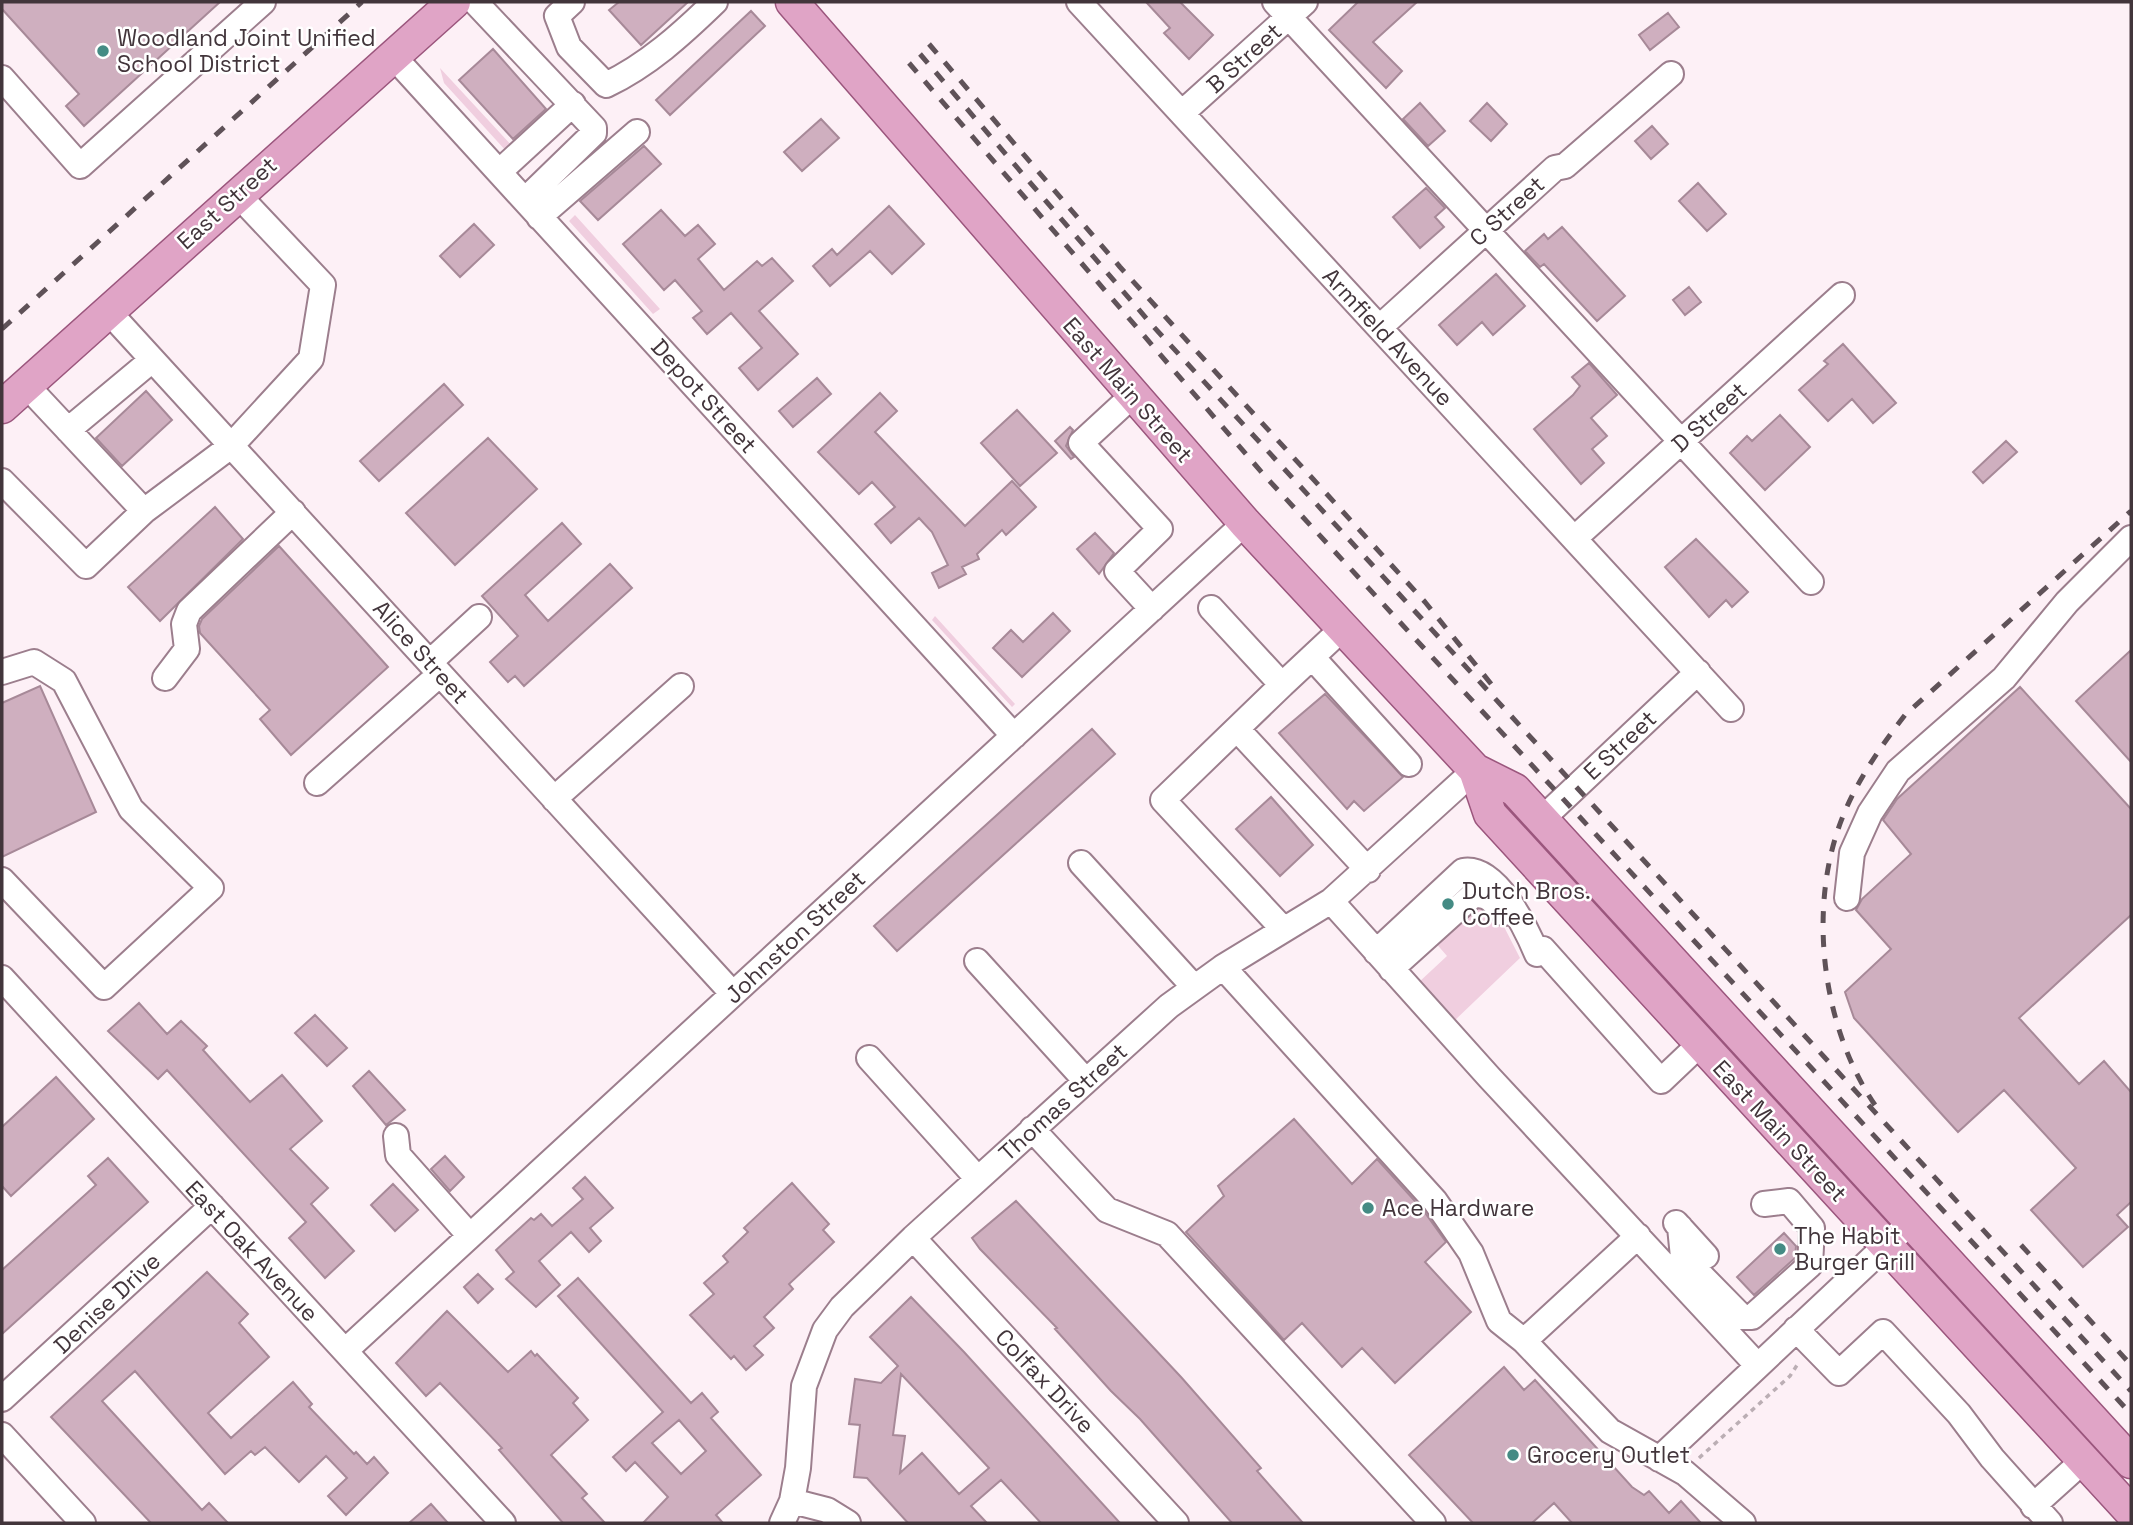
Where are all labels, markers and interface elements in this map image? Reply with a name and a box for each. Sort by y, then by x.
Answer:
street label: B Street [1200,16,1288,100]
place label: Woodland Joint Unified School District [117,23,376,79]
marker: Woodland Joint Unified School District [95,43,111,59]
street label: East Street [171,150,283,256]
street label: C Street [1463,169,1551,253]
street label: Armfield Avenue [1316,261,1460,413]
street label: East Main Street [1056,311,1200,469]
street label: Depot Street [645,332,763,460]
street label: D Street [1665,375,1753,459]
street label: Alice Street [367,594,475,710]
street label: E Street [1577,704,1663,786]
street label: Johnston Street [718,864,872,1010]
place label: Dutch Bros. Coffee [1462,876,1591,932]
marker: Dutch Bros. Coffee [1440,896,1456,912]
street label: Thomas Street [992,1036,1134,1168]
street label: East Main Street [1706,1054,1854,1208]
street label: East Oak Avenue [179,1174,325,1328]
place label: Ace Hardware [1382,1193,1534,1223]
marker: Ace Hardware [1360,1200,1376,1216]
place label: The Habit Burger Grill [1794,1221,1915,1277]
marker: The Habit Burger Grill [1772,1241,1788,1257]
street label: Denise Drive [47,1246,167,1360]
street label: Colfax Drive [989,1322,1101,1440]
place label: Grocery Outlet [1527,1440,1690,1470]
marker: Grocery Outlet [1505,1447,1521,1463]

